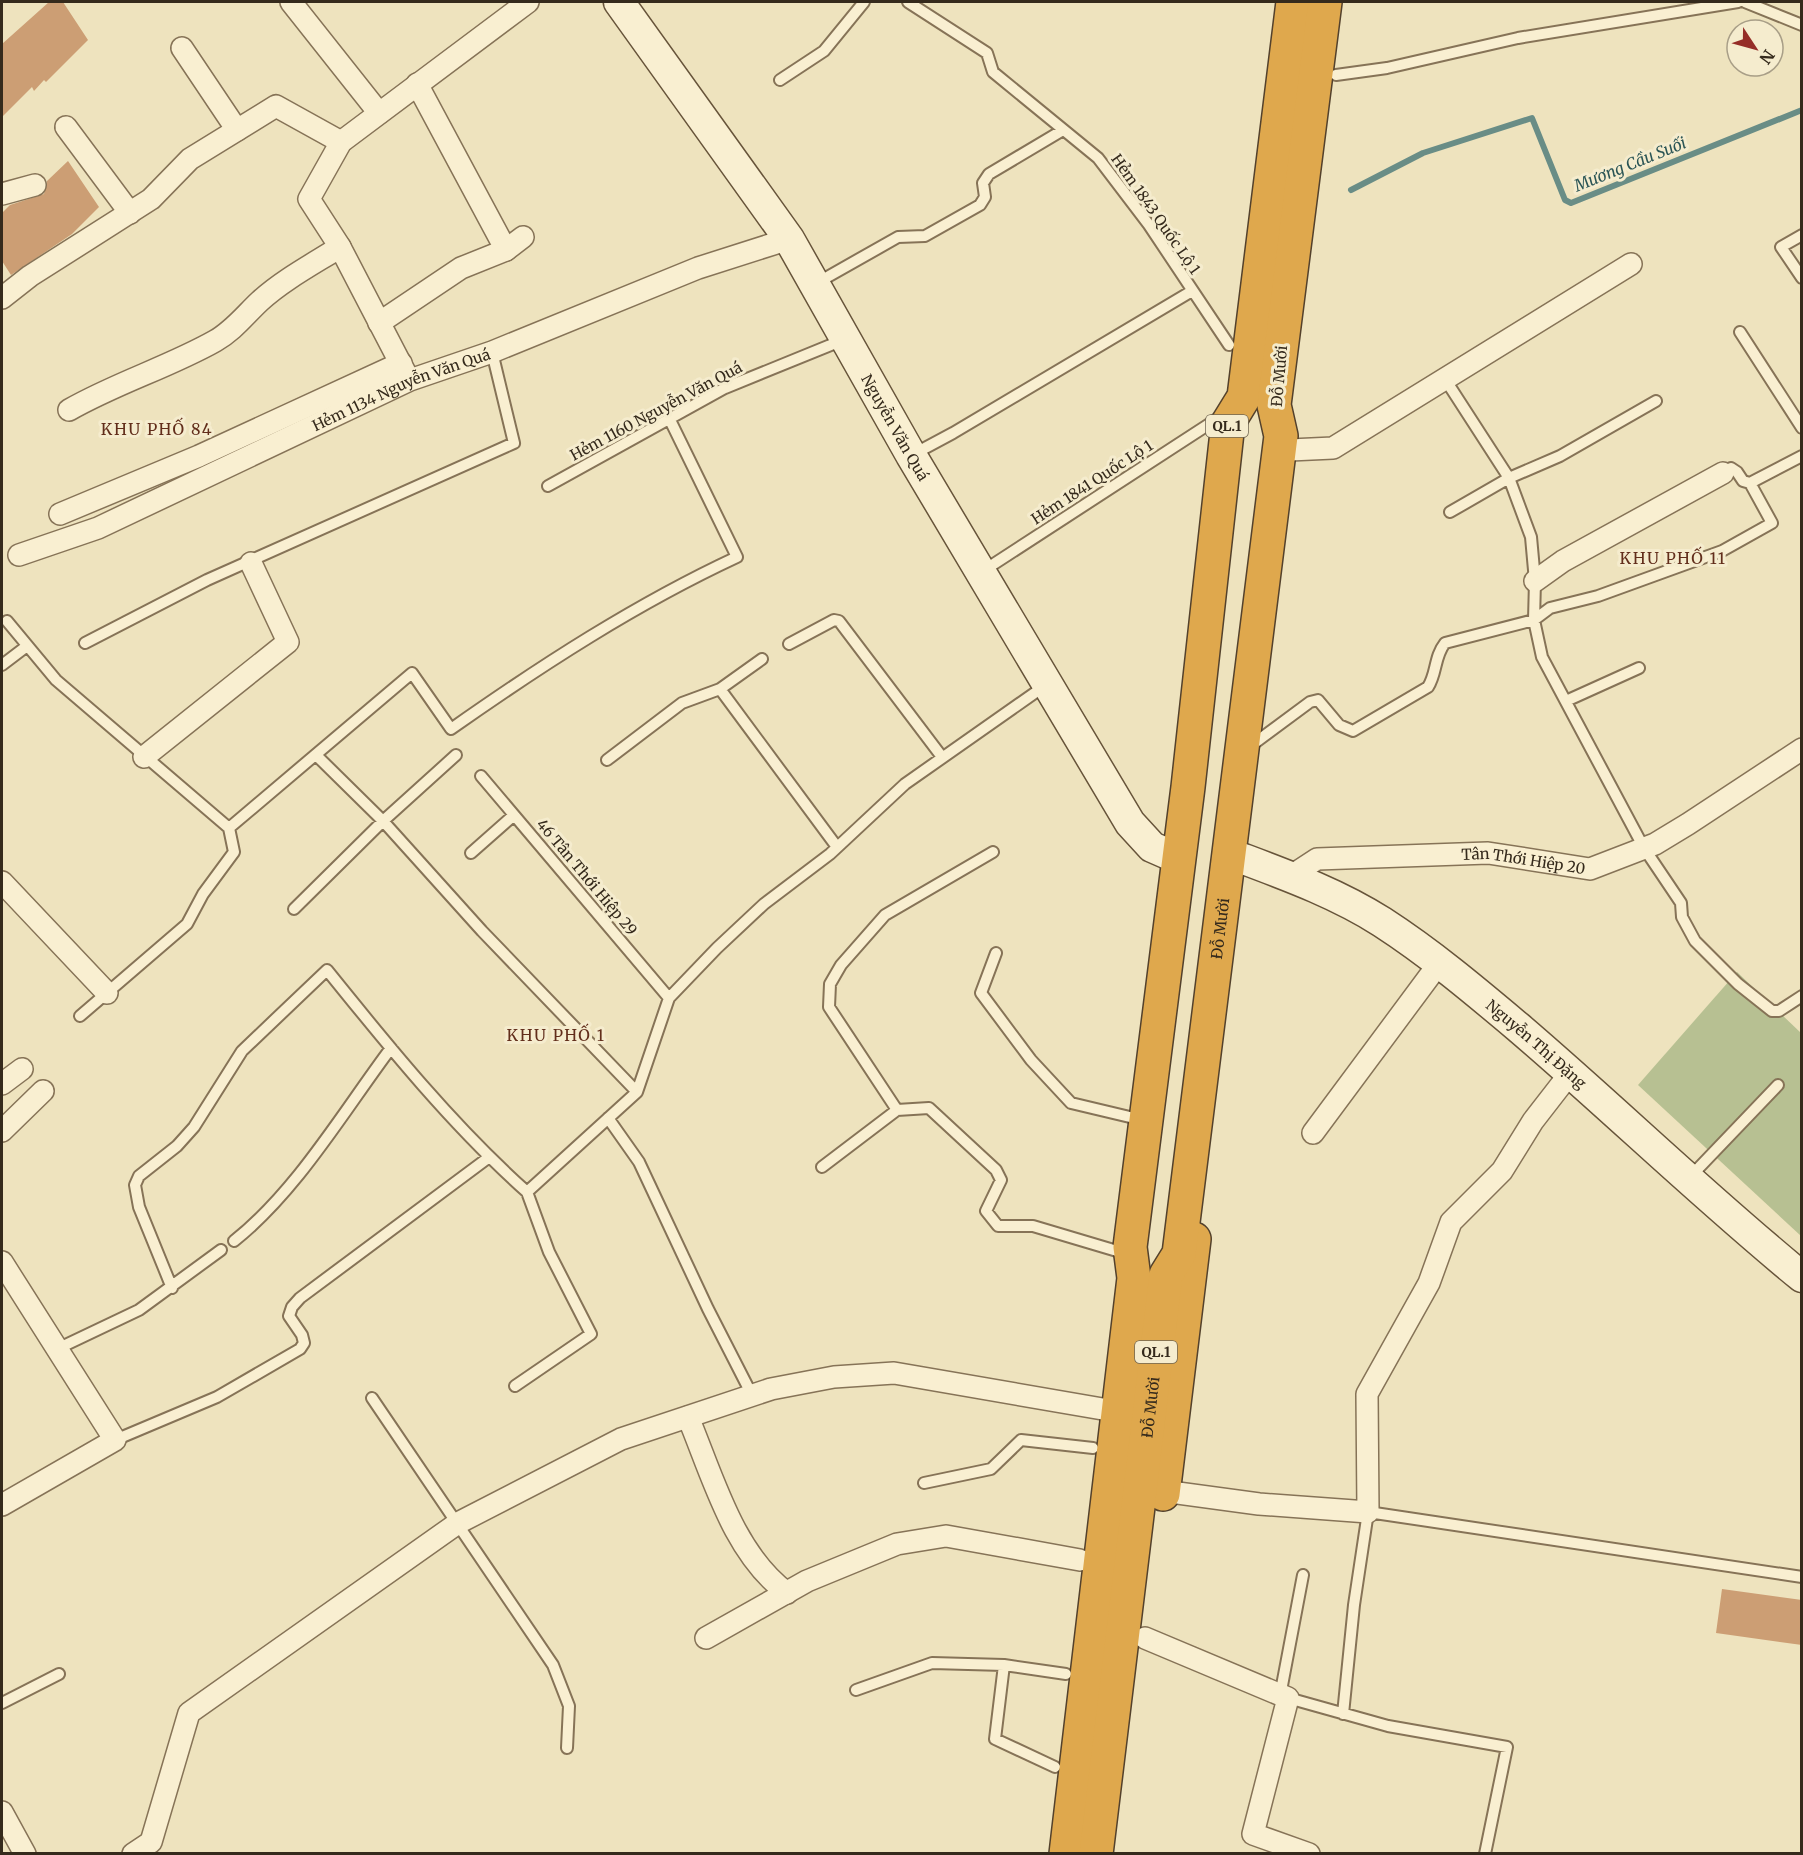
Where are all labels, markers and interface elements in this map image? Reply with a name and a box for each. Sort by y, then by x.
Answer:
north arrow [1725,18,1785,78]
text: N [1755,46,1779,68]
water label: Mương Cầu Suối [1570,132,1689,196]
street label: Hẻm 1843 Quốc Lộ 1 [1107,150,1206,278]
street label: Hẻm 1134 Nguyễn Văn Quá [309,344,492,435]
street label: Đỗ Mười [1266,344,1291,408]
street label: Hẻm 1160 Nguyễn Văn Quá [566,357,745,464]
street label: Nguyễn Văn Quá [858,371,933,484]
road number: QL.1 [1206,415,1248,437]
district label: KHU PHỐ 84 [101,417,213,439]
street label: Hẻm 1841 Quốc Lộ 1 [1027,435,1156,528]
district label: KHU PHỐ 11 [1619,546,1727,568]
street label: 46 Tân Thới Hiệp 29 [533,815,641,939]
street label: Tân Thới Hiệp 20 [1461,843,1587,878]
street label: Đỗ Mười [1206,897,1233,960]
street label: Nguyễn Thị Đặng [1482,995,1591,1092]
district label: KHU PHỐ 1 [507,1023,605,1045]
road number: QL.1 [1135,1341,1177,1363]
street label: Đỗ Mười [1137,1375,1163,1439]

